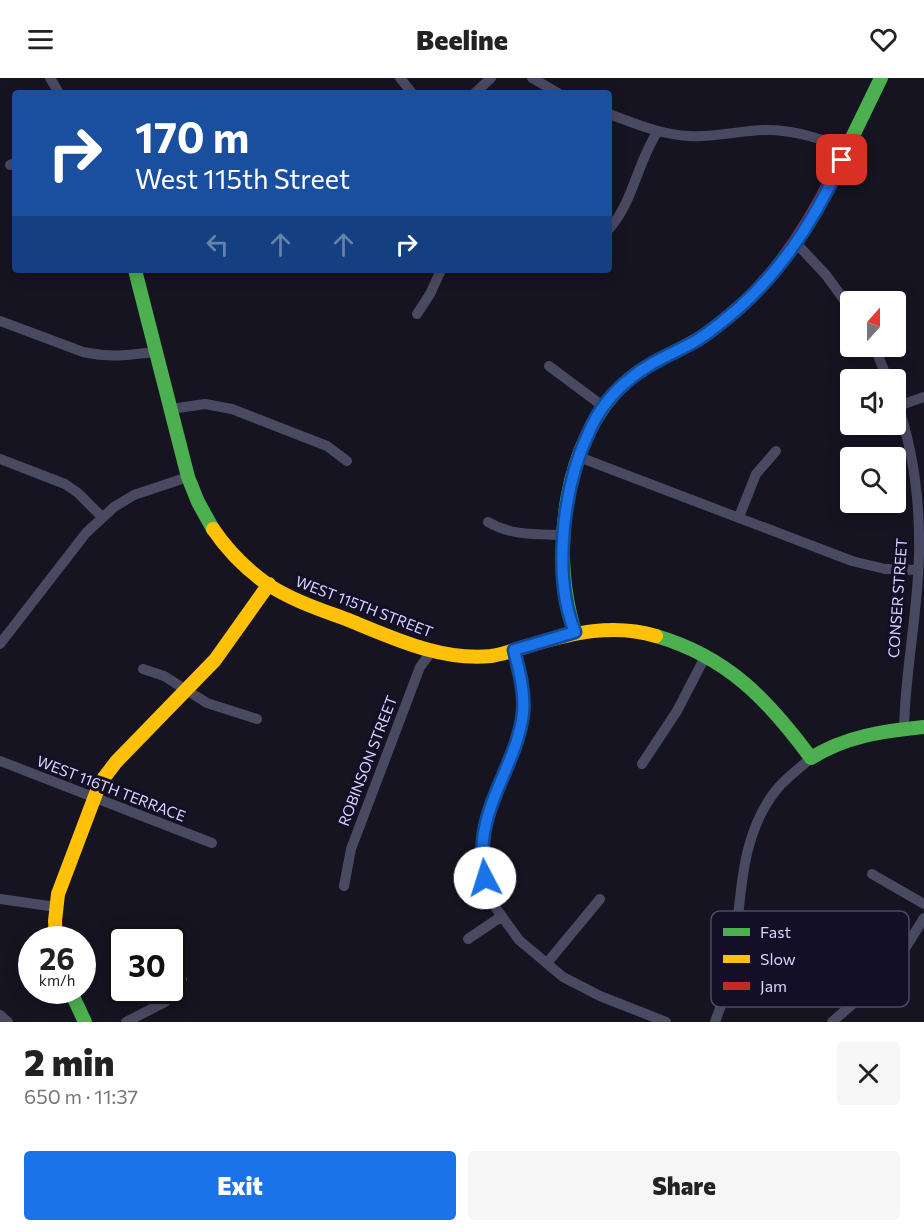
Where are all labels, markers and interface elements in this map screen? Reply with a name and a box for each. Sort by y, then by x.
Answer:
icon: menu [24,23,57,56]
text: Beeline [416,23,508,56]
icon: heart [867,23,900,56]
text: 170 m [135,110,249,162]
icon: right [36,114,114,192]
pin [816,134,867,185]
icon: arrive [825,143,858,176]
text: West 115th Street [135,162,350,195]
icon: left [201,228,234,261]
icon: ahead [264,228,297,261]
icon: ahead [327,228,360,261]
icon: right [390,228,423,261]
north arrow [840,291,906,357]
map controls [840,291,906,513]
button: sound [840,369,906,435]
button: search [840,447,906,513]
street label: CONSER STREET [884,537,910,658]
street label: WEST 115TH STREET [293,572,436,641]
street label: ROBINSON STREET [334,693,400,828]
street label: WEST 116TH TERRACE [34,751,188,825]
position arrow [453,846,517,910]
legend [711,911,909,1007]
text: Fast [760,922,791,941]
speed limit sign: 30 [108,926,186,1004]
text: 26 [39,939,75,976]
text: Slow [760,949,796,968]
text: km/h [39,971,75,989]
text: Jam [760,976,787,995]
text: 2 min [24,1039,114,1083]
button: close [837,1042,900,1105]
text: 650 m · 11:37 [24,1084,138,1108]
button: Exit [24,1151,456,1220]
button: Share [468,1151,900,1220]

